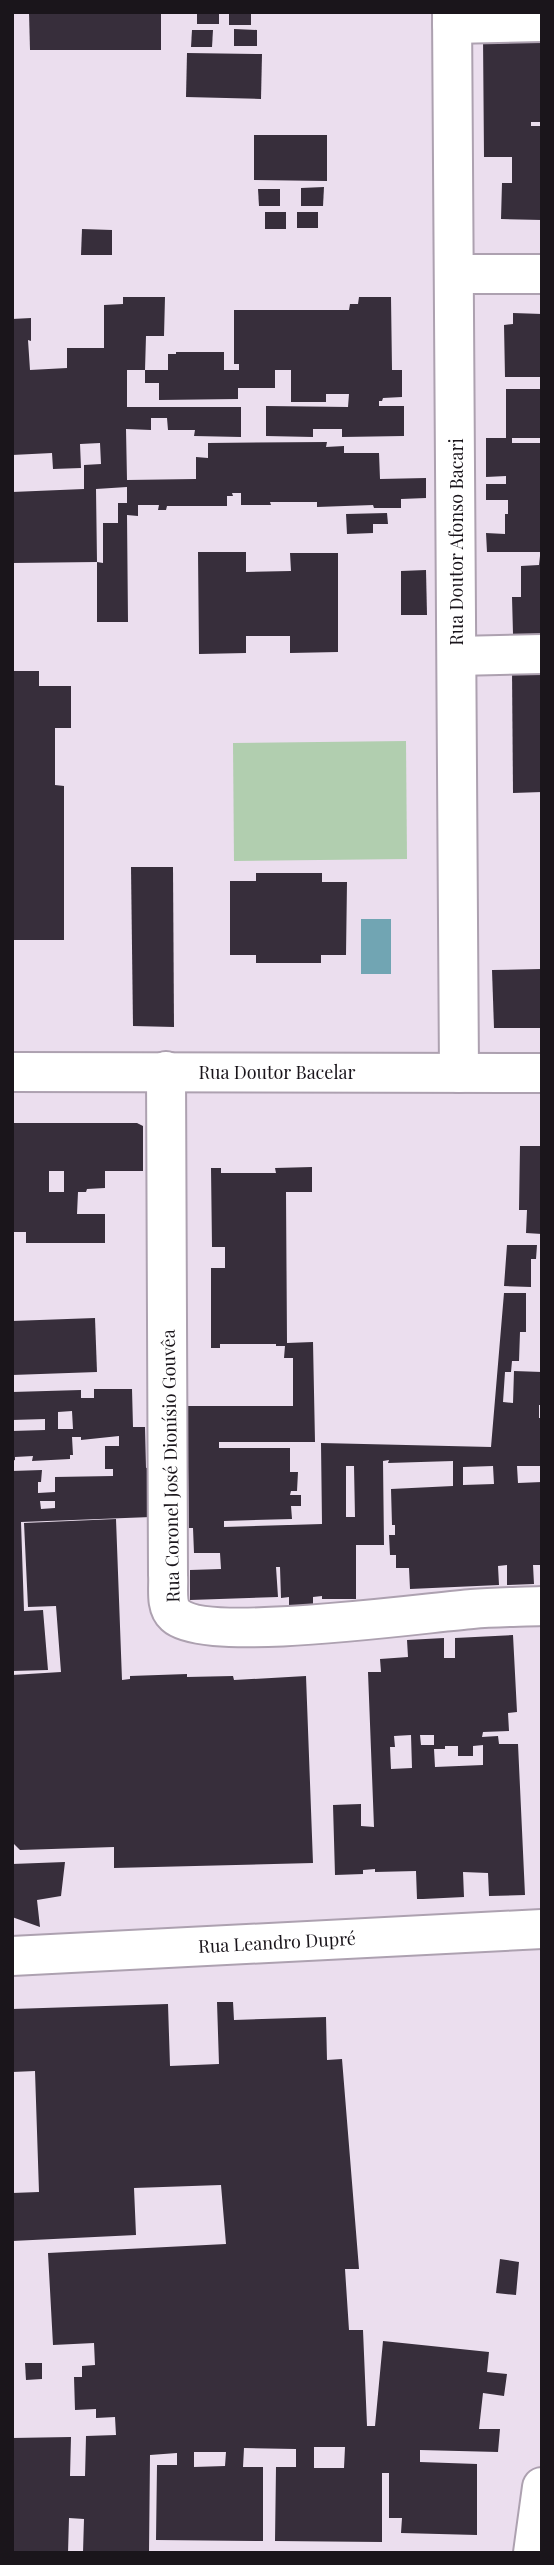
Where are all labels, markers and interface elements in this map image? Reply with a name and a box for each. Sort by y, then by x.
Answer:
street label: Rua Doutor Afonso Bacari [444,438,468,646]
street label: Rua Doutor Bacelar [198,1060,356,1084]
street label: Rua Coronel José Dionísio Gouvêa [156,1329,184,1603]
street label: Rua Leandro Dupré [198,1926,356,1958]

